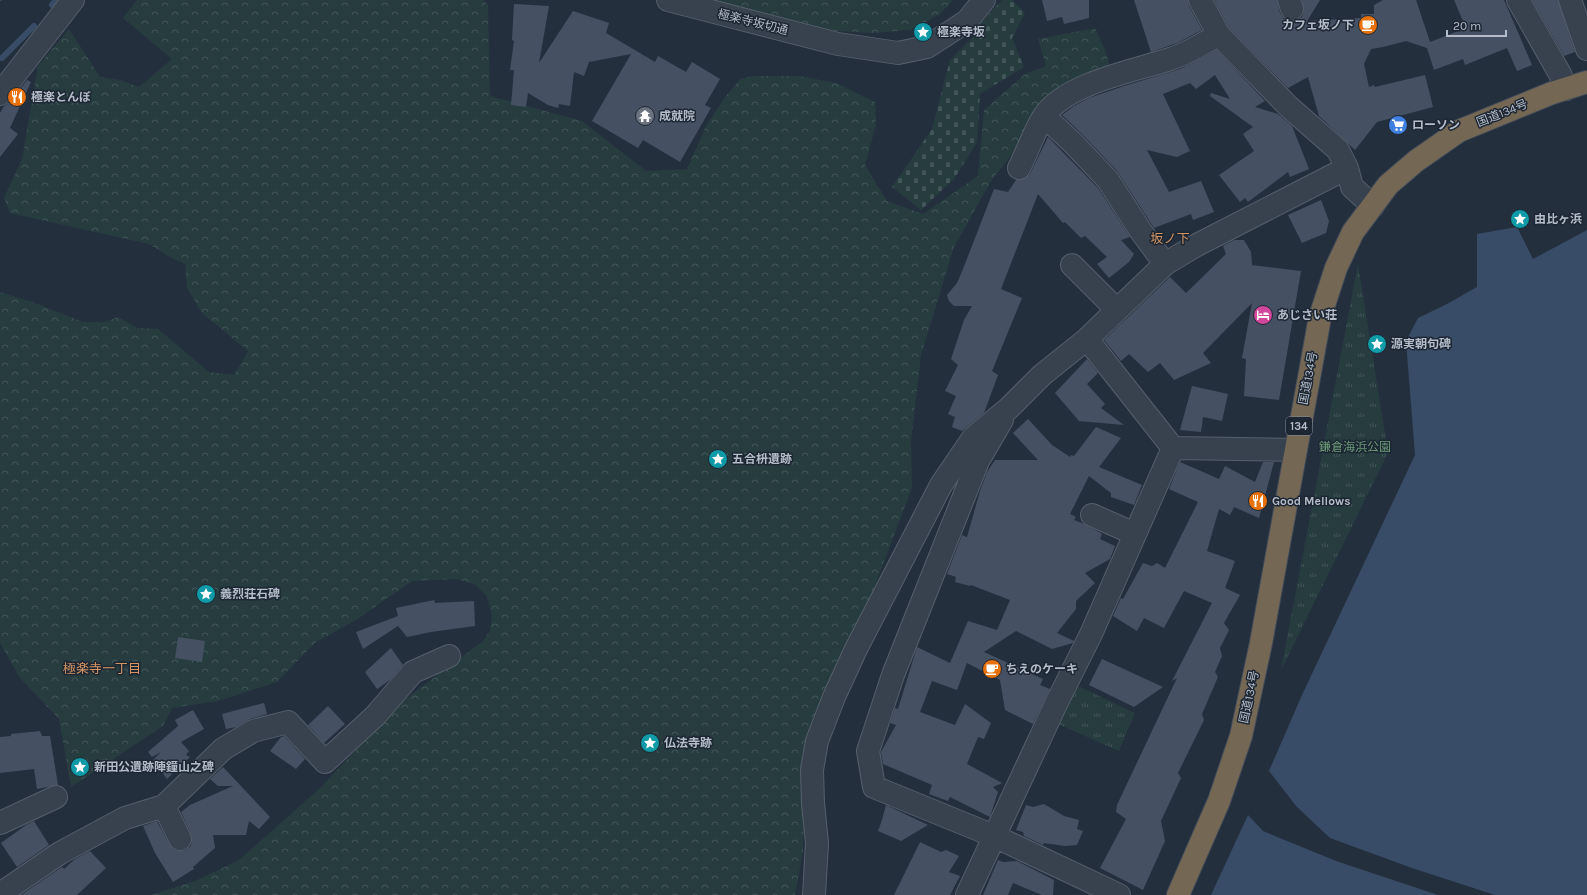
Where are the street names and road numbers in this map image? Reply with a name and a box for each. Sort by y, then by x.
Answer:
street label: 極楽寺坂切通 [716,6,790,38]
street label: 国道134号 [1474,96,1530,130]
street label: 国道134号 [1296,350,1320,406]
road number: 134 [1286,417,1312,435]
street label: 国道134号 [1237,669,1261,725]

